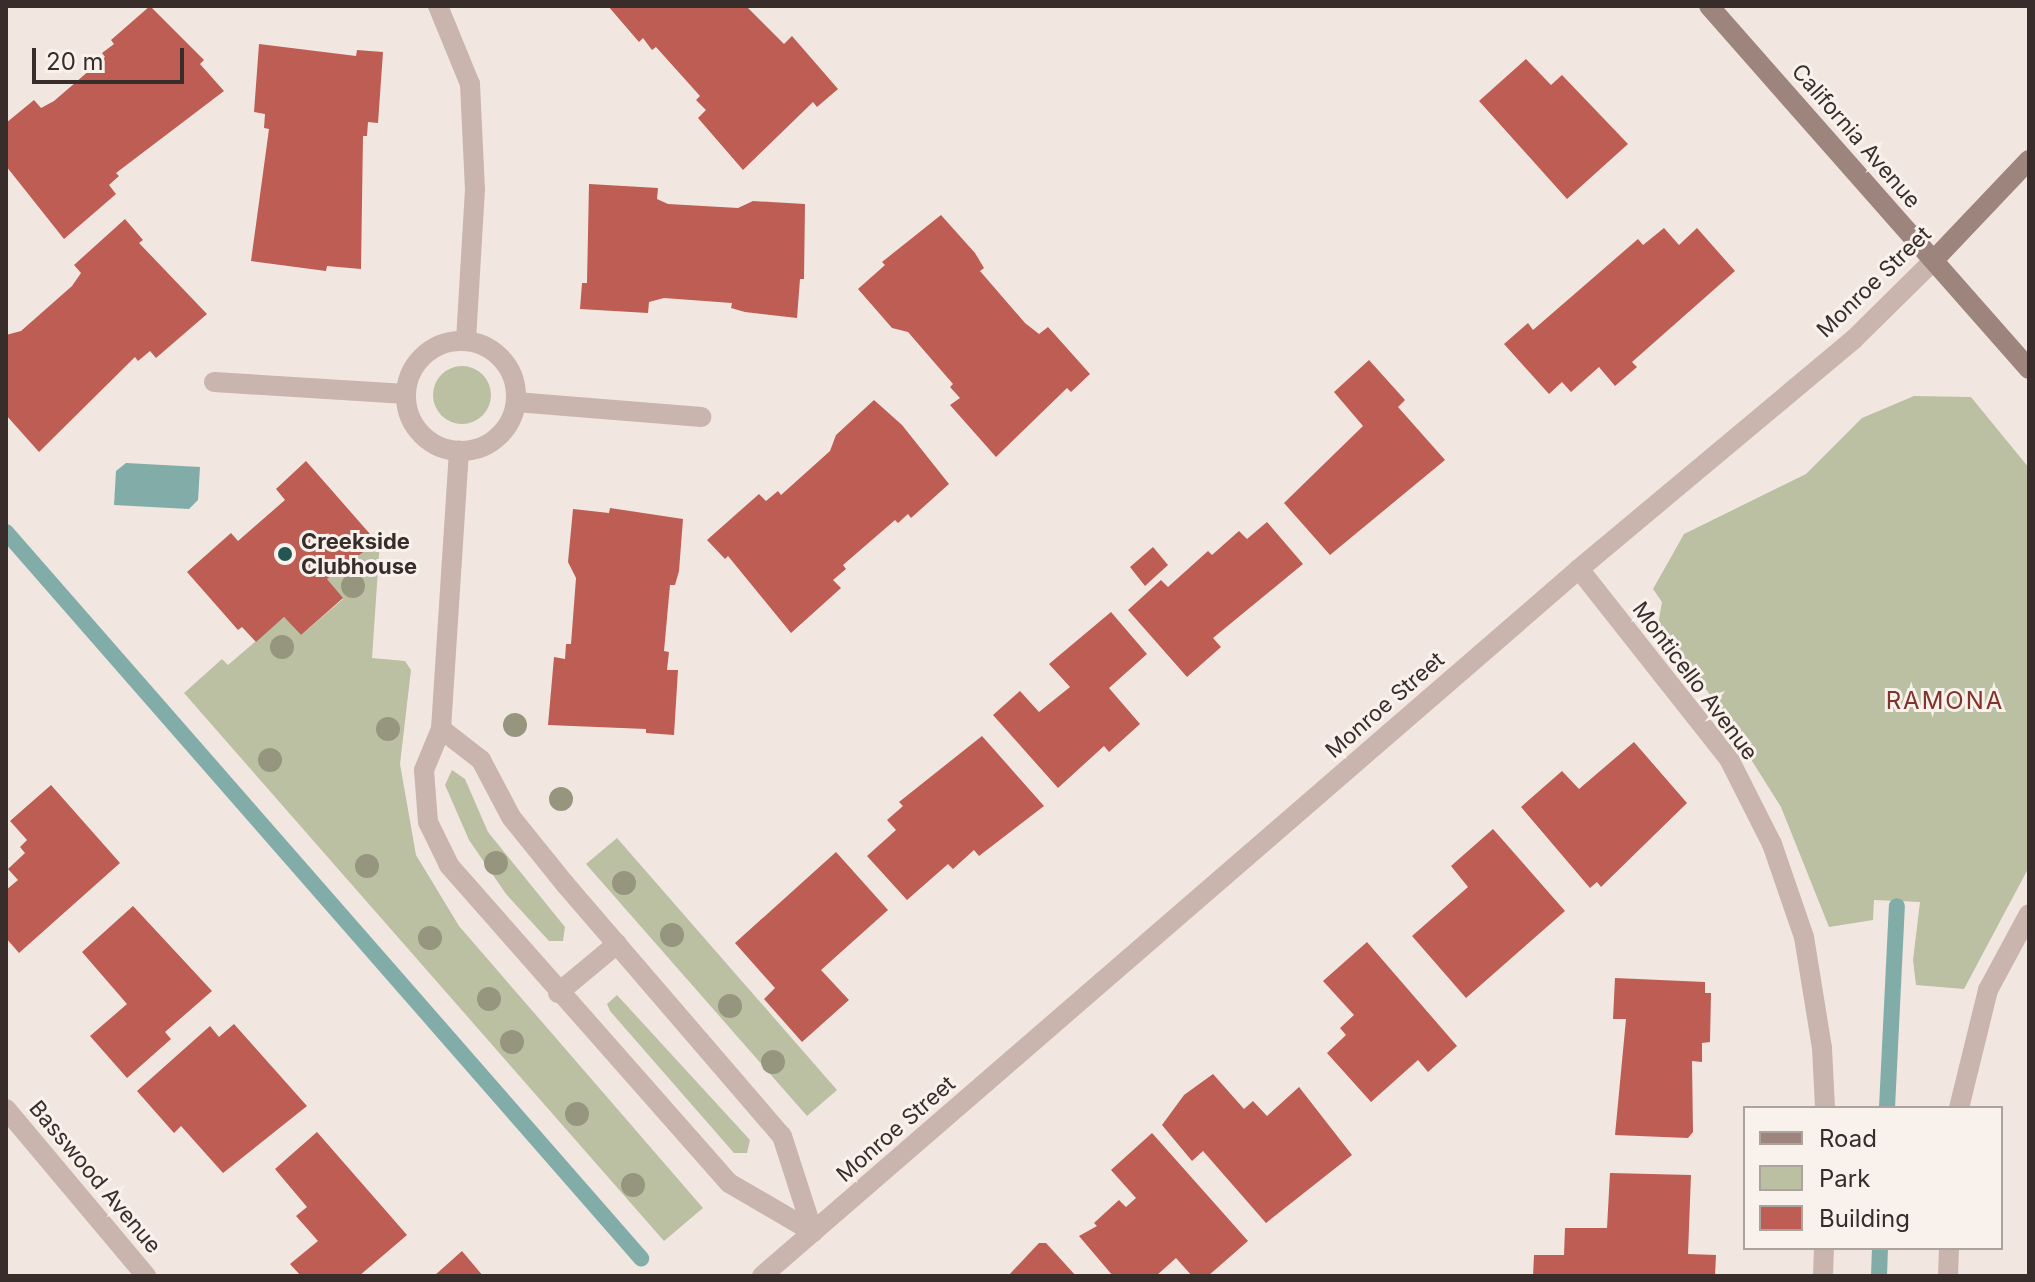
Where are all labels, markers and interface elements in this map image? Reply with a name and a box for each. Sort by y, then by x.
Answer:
scale bar [36,32,188,82]
text: 20 m [46,47,104,76]
street label: California Avenue [1786,58,1926,214]
street label: Monroe Street [1812,221,1936,343]
place label: Creekside Clubhouse [301,528,417,580]
marker: Creekside Clubhouse [276,545,294,563]
street label: Monticello Avenue [1627,597,1763,765]
street label: Monroe Street [1320,646,1450,764]
district label: RAMONA [1886,687,2004,715]
street label: Monroe Street [831,1070,961,1188]
street label: Basswood Avenue [24,1095,166,1259]
legend [1743,1106,2003,1250]
text: Road [1819,1124,1877,1153]
text: Park [1819,1164,1870,1193]
text: Building [1819,1204,1910,1233]

